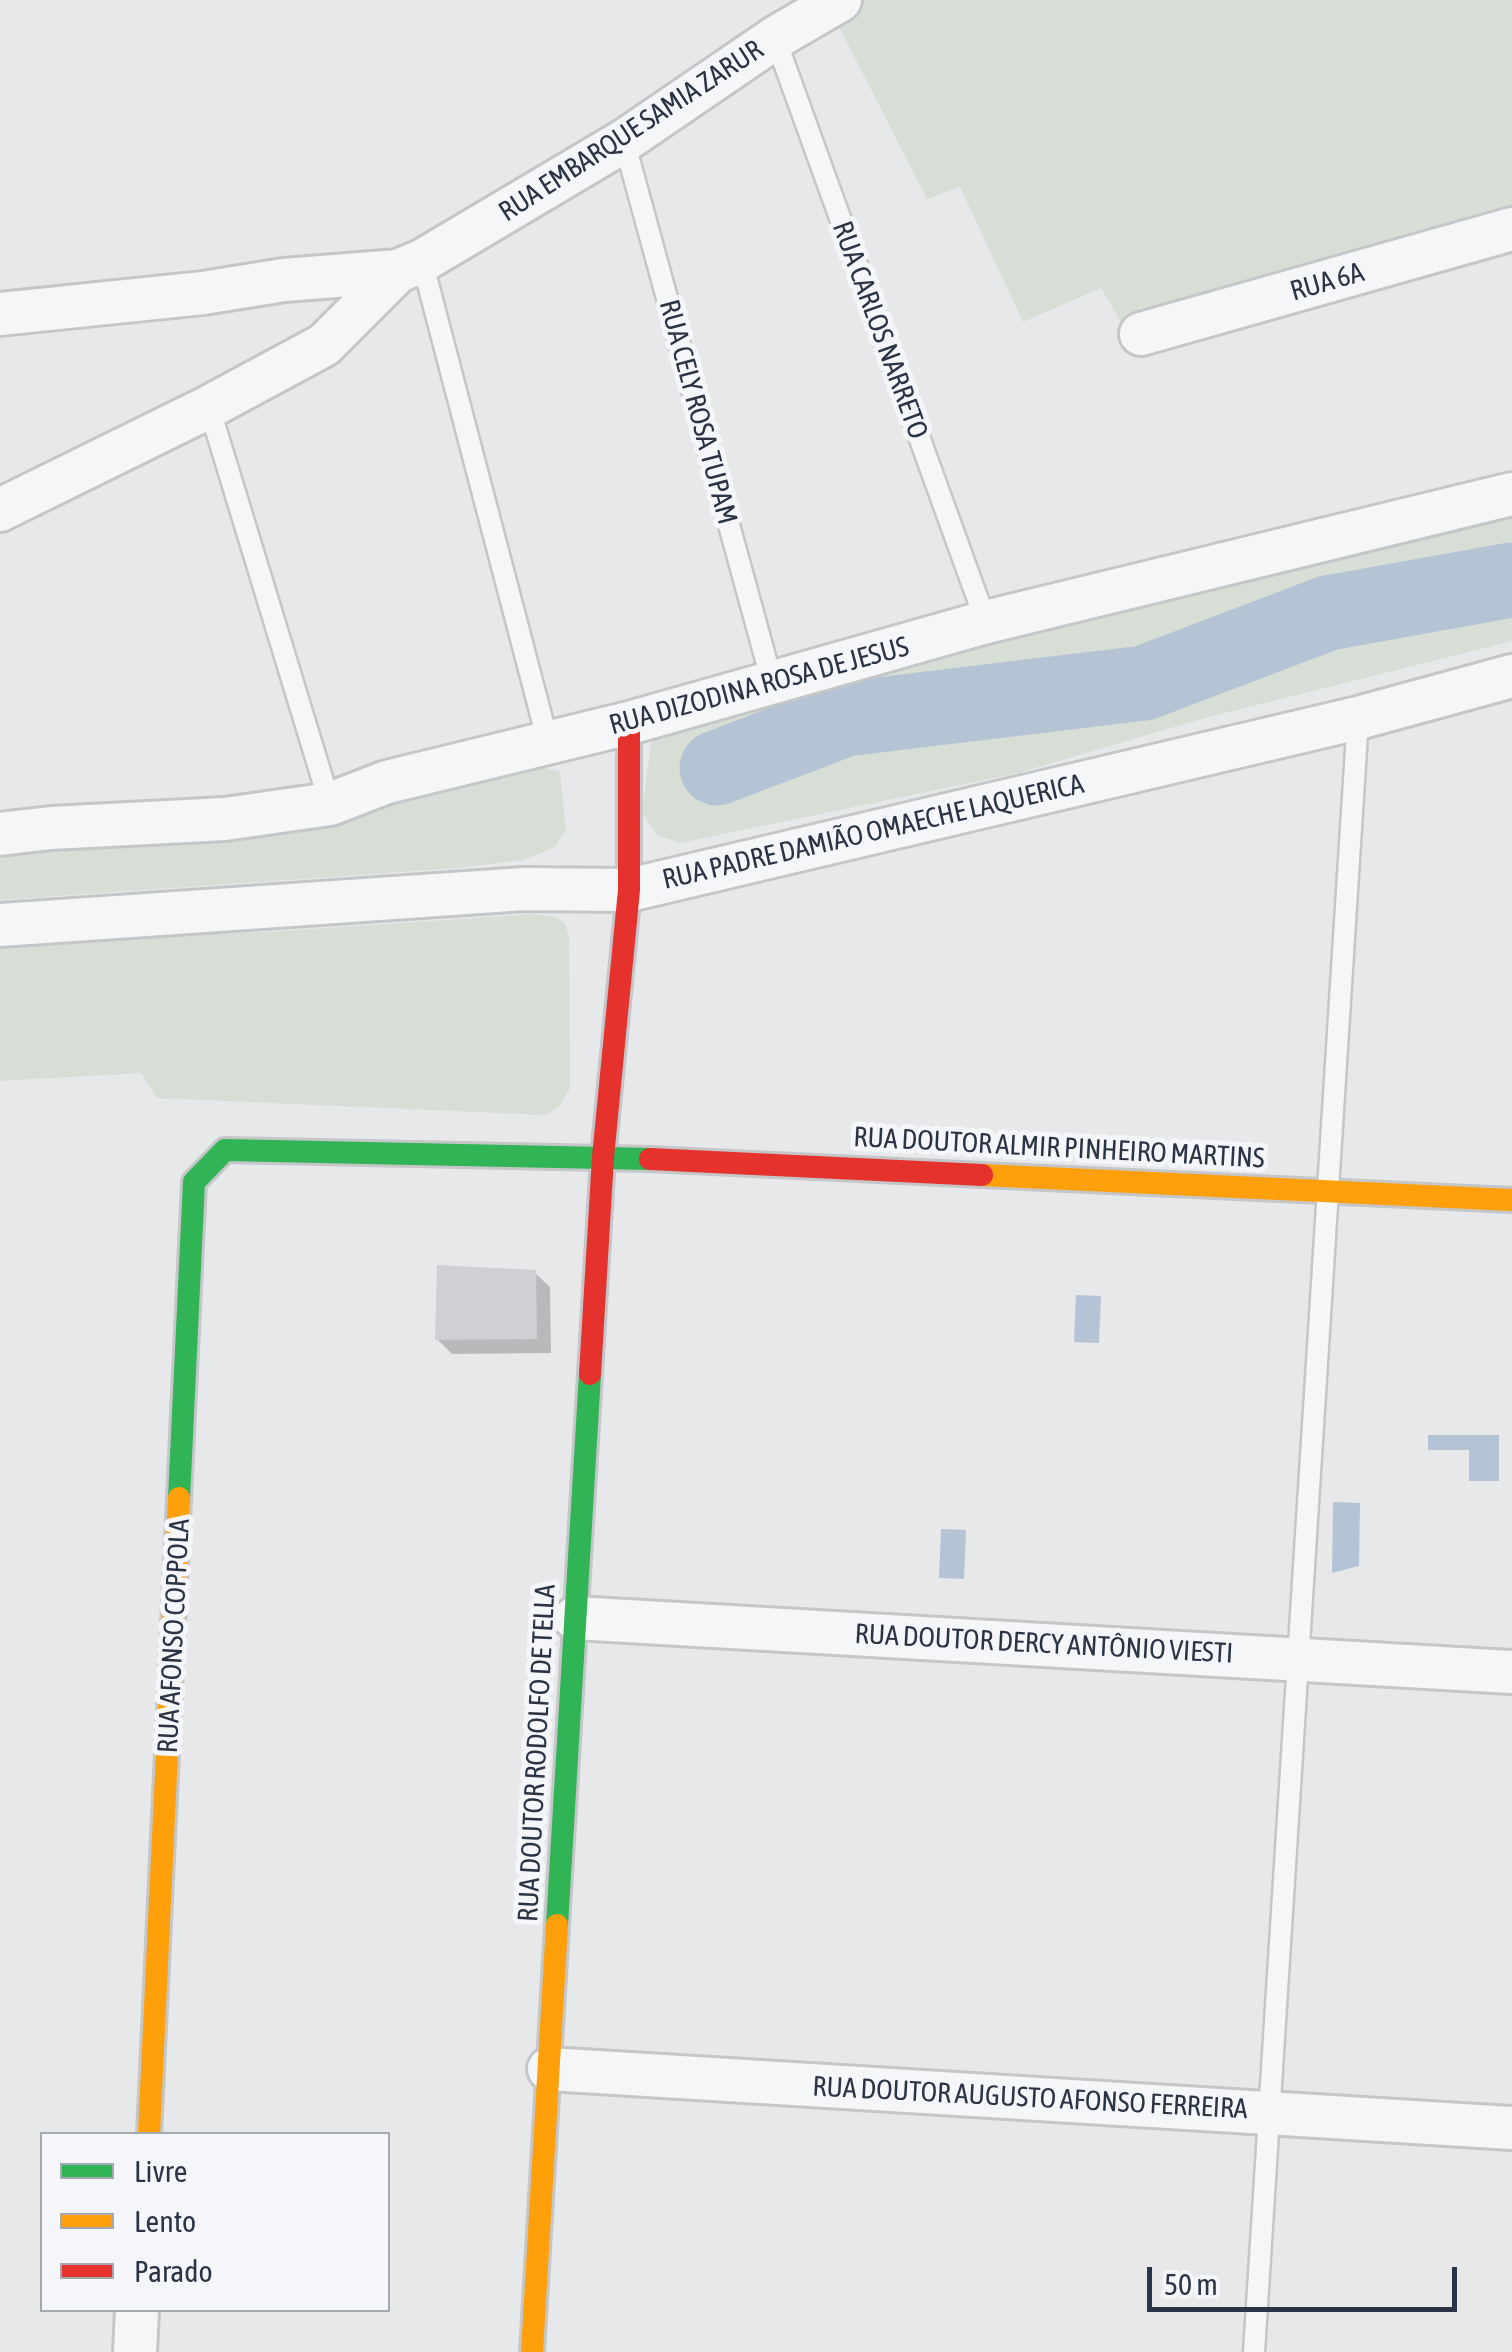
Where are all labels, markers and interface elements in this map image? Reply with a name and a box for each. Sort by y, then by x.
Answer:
street label: RUA EMBARQUE SAMIA ZARUR [493,33,769,229]
street label: RUA CARLOS NARRETO [825,217,935,443]
street label: RUA 6A [1286,256,1368,308]
street label: RUA CELY ROSA TUPAM [652,296,744,528]
street label: RUA DIZODINA ROSA DE JESUS [606,630,912,742]
street label: RUA PADRE DAMIÃO OMAECHE LAQUERICA [659,767,1087,897]
street label: RUA DOUTOR ALMIR PINHEIRO MARTINS [853,1120,1265,1176]
street label: RUA AFONSO COPPOLA [151,1518,197,1754]
street label: RUA DOUTOR RODOLFO DE TELLA [511,1583,563,1923]
street label: RUA DOUTOR DERCY ANTÔNIO VIESTI [854,1617,1234,1671]
street label: RUA DOUTOR AUGUSTO AFONSO FERREIRA [812,2070,1248,2126]
legend [40,2132,390,2312]
text: Livre [134,2154,187,2188]
text: Lento [134,2204,196,2238]
scale bar [1152,2247,1462,2309]
text: Parado [134,2254,213,2288]
text: 50 m [1164,2267,1218,2301]

